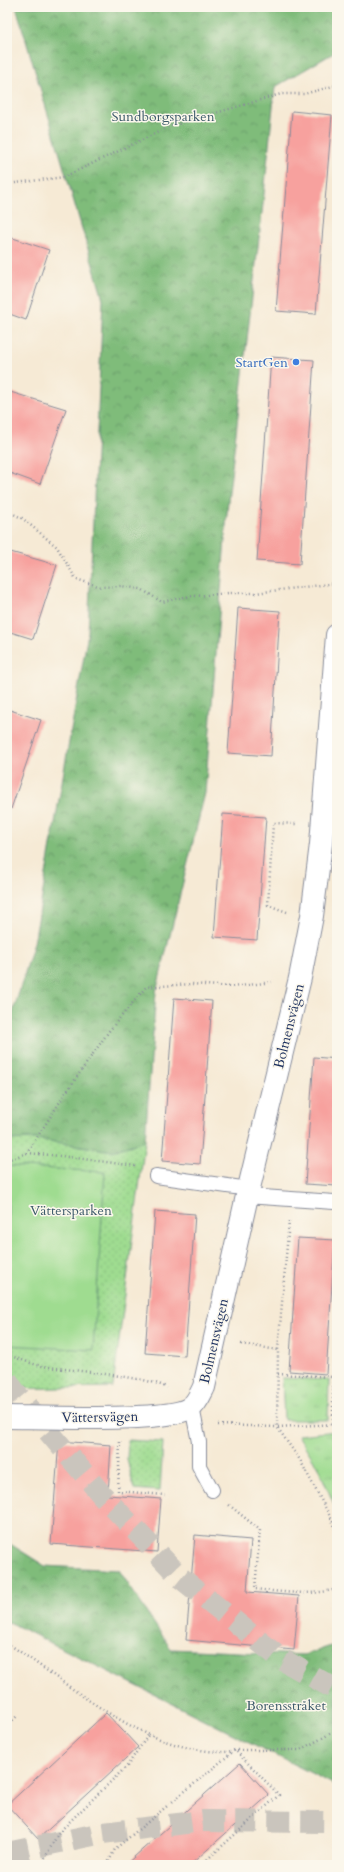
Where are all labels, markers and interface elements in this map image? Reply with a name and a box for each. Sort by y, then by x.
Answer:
park label: Sundborgsparken [111,107,215,126]
place label: StartGen [236,353,288,372]
marker: StartGen [291,357,301,367]
street label: Bolmensvägen [269,982,309,1070]
park label: Vättersparken [30,1201,112,1220]
street label: Bolmensvägen [195,1296,233,1385]
street label: Vättersvägen [61,1407,139,1427]
park label: Borensstråket [246,1696,326,1715]

